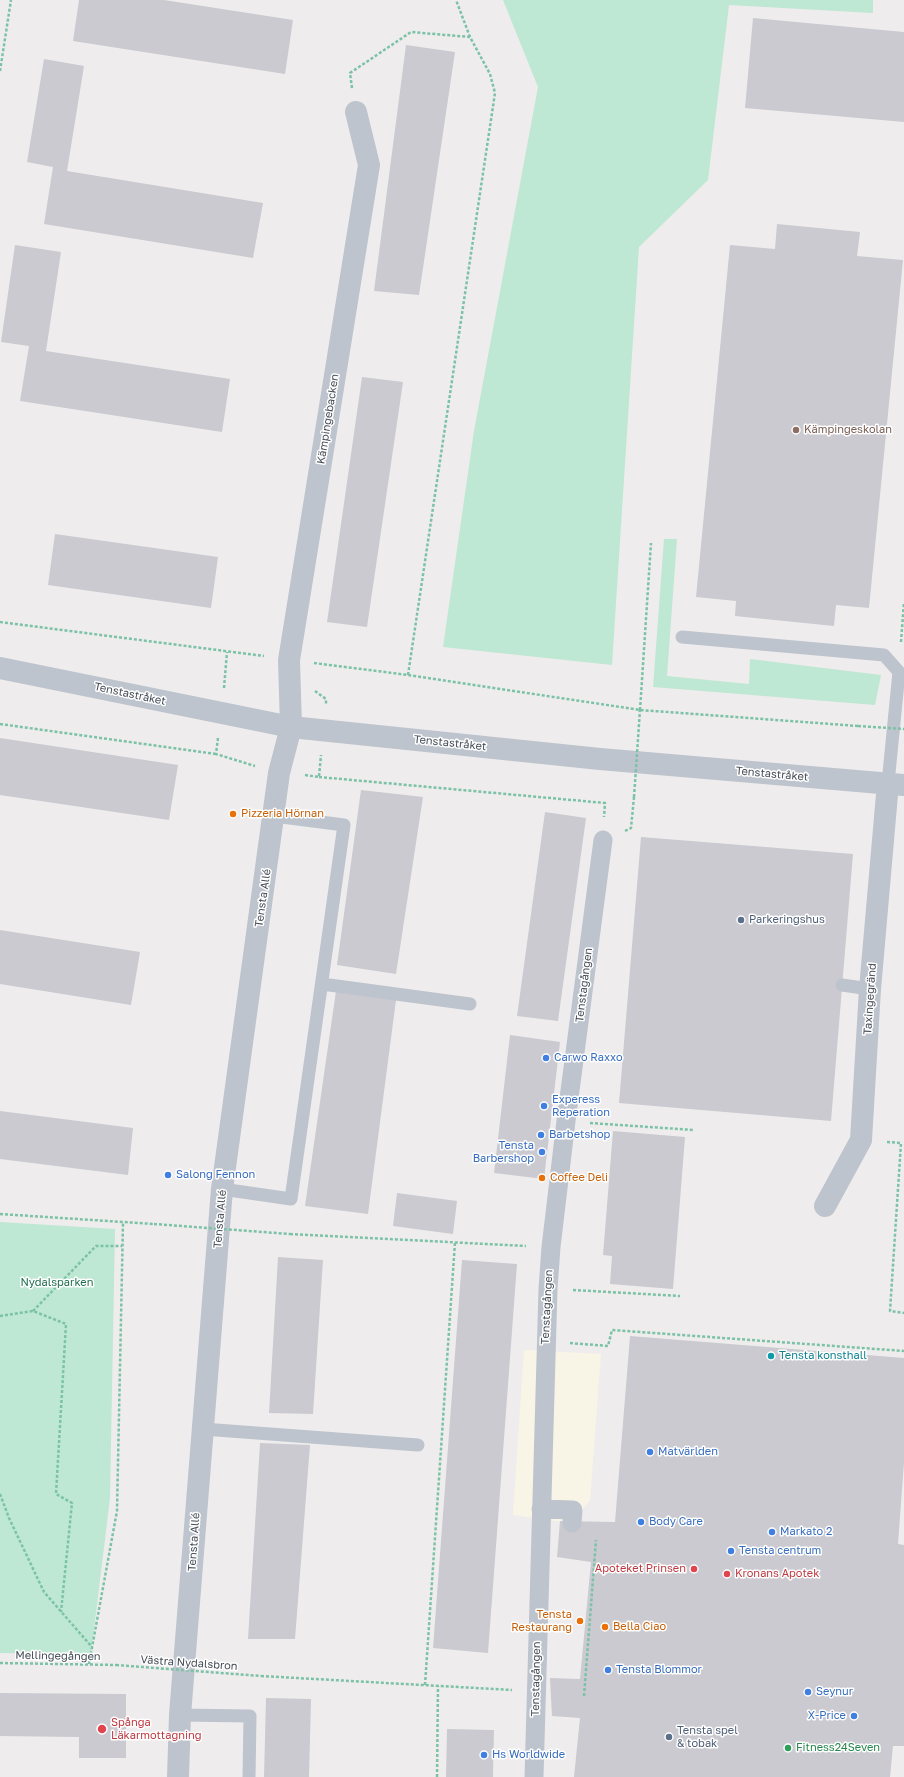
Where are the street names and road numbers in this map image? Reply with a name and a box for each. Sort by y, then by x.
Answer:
street label: Kämpingebacken [314,373,342,465]
street label: Tenstastråket [93,680,167,708]
street label: Tenstastråket [413,733,487,753]
street label: Tenstastråket [735,764,809,784]
street label: Tensta Allé [252,868,274,928]
street label: Tenstagången [573,947,595,1023]
street label: Taxingegränd [861,963,879,1035]
street label: Tensta Allé [211,1189,229,1249]
street label: Tenstagången [538,1269,556,1345]
street label: Tensta Allé [185,1512,203,1572]
street label: Tenstagången [529,1641,543,1717]
street label: Mellingegången [15,1649,101,1663]
street label: Västra Nydalsbron [140,1653,238,1673]

